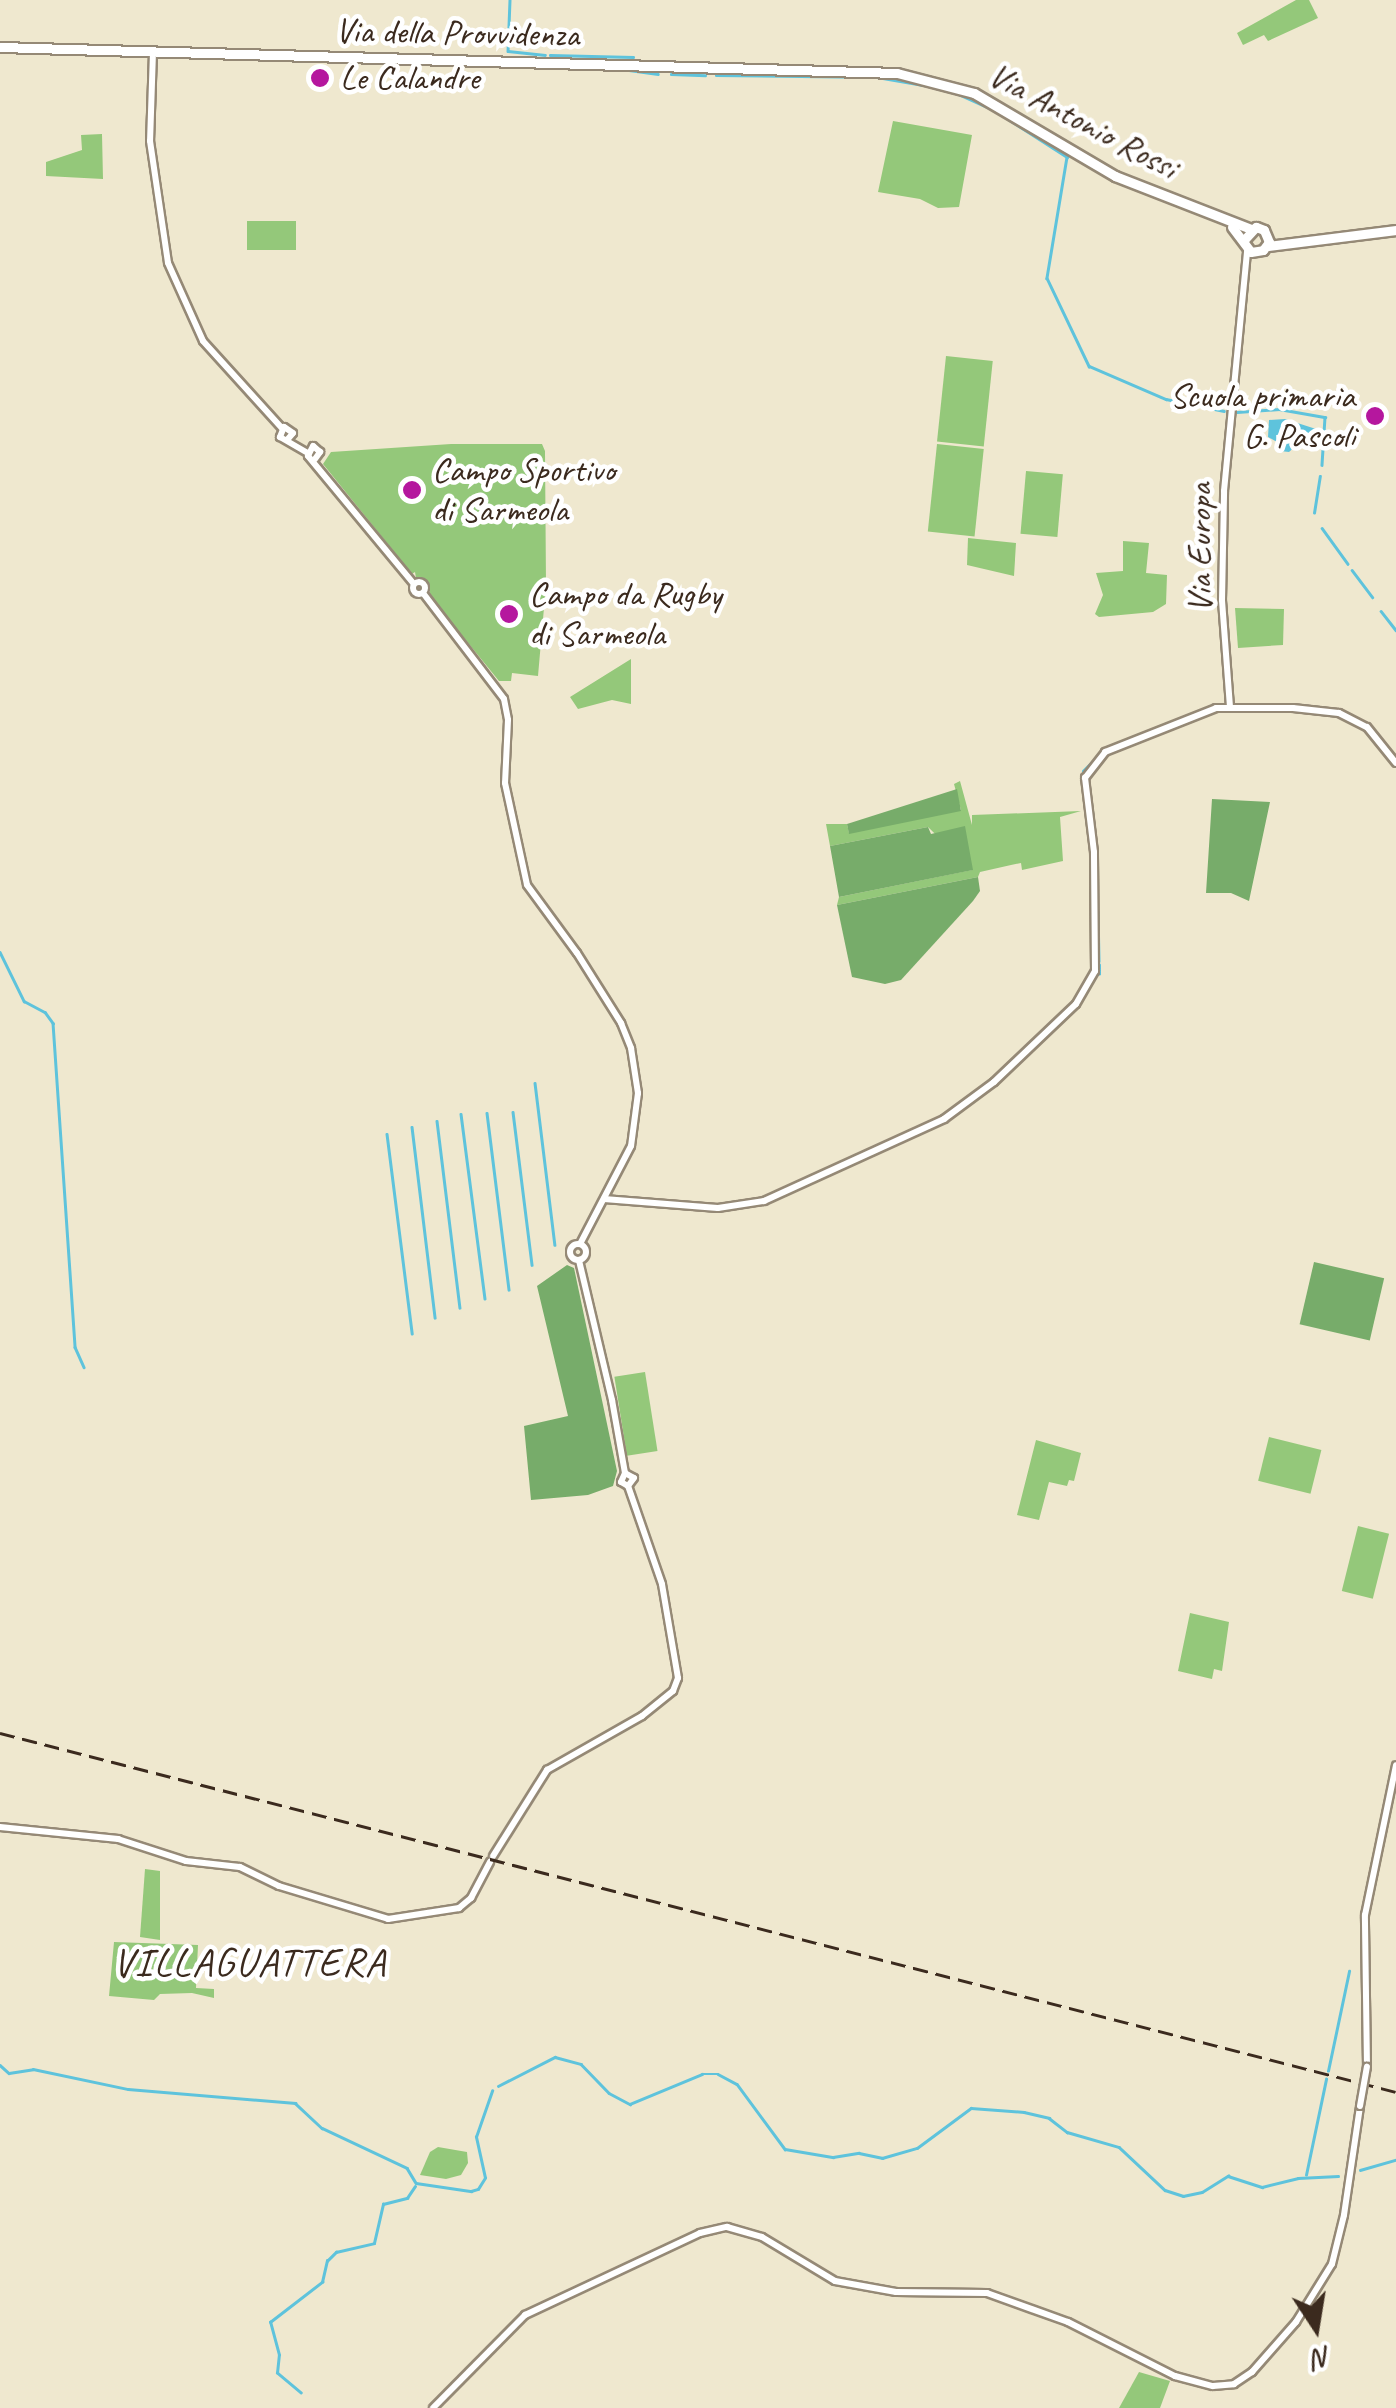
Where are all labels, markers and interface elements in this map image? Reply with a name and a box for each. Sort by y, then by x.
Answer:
street label: Via della Provvidenza [335,10,579,56]
street label: Via Antonio Rossi [982,54,1184,188]
place label: Le Calandre [340,57,480,99]
marker: Le Calandre [309,67,331,89]
place label: Scuola primaria G. Pascoli [1172,375,1355,457]
marker: Scuola primaria G. Pascoli [1364,405,1386,427]
place label: Campo Sportivo di Sarmeola [432,449,615,531]
marker: Campo Sportivo di Sarmeola [401,479,423,501]
street label: Via Europa [1179,483,1221,613]
place label: Campo da Rugby di Sarmeola [529,573,722,655]
marker: Campo da Rugby di Sarmeola [498,603,520,625]
district label: VILLAGUATTERA [113,1938,387,1986]
north arrow [1266,2278,1366,2378]
text: N [1310,2339,1334,2377]

